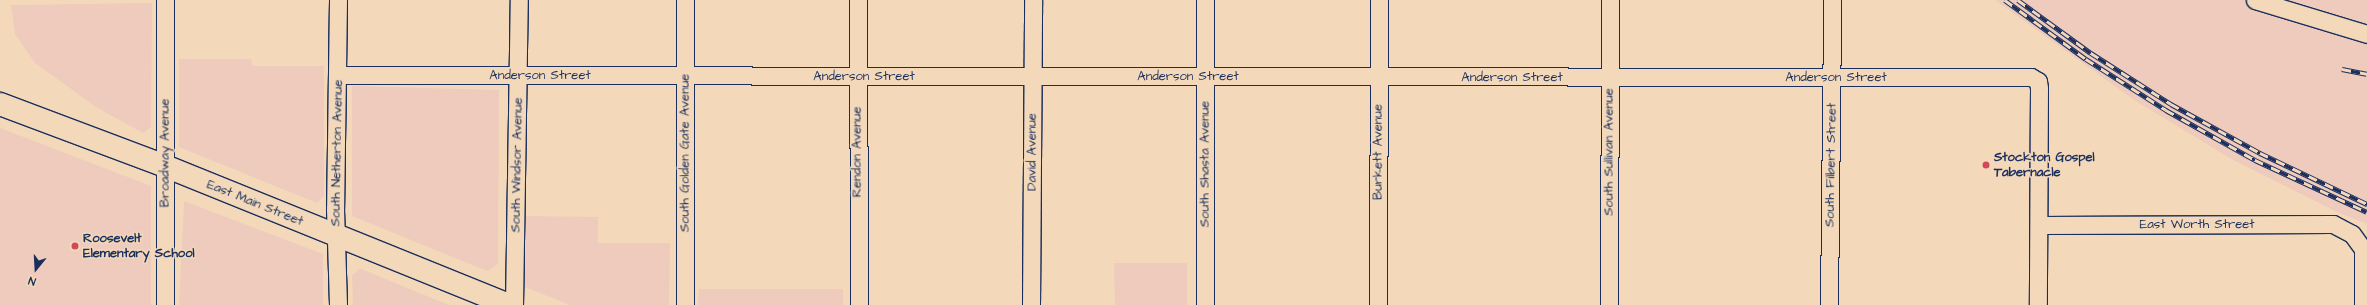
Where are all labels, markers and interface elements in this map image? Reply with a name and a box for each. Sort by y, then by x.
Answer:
street label: Anderson Street [489,67,591,83]
street label: Anderson Street [813,68,915,84]
street label: Anderson Street [1137,68,1239,84]
street label: Anderson Street [1461,69,1563,85]
street label: Anderson Street [1785,69,1887,85]
street label: South Golden Gate Avenue [677,74,693,232]
street label: South Netherton Avenue [328,79,346,227]
street label: South Sullivan Avenue [1601,88,1617,216]
street label: South Windsor Avenue [508,97,526,233]
street label: Broadway Avenue [157,99,173,207]
street label: South Shasta Avenue [1197,101,1213,227]
street label: South Filbert Street [1822,103,1840,227]
street label: Burkett Avenue [1370,104,1386,200]
street label: Rendon Avenue [849,107,865,197]
street label: David Avenue [1024,113,1040,191]
place label: Stockton Gospel Tabernacle [1994,150,2095,181]
marker: Stockton Gospel Tabernacle [1981,160,1991,170]
street label: East Main Street [205,177,305,229]
street label: East Worth Street [2139,216,2255,232]
place label: Roosevelt Elementary School [83,231,194,262]
marker: Roosevelt Elementary School [70,241,80,251]
north arrow [16,249,56,289]
text: N [27,273,38,289]

